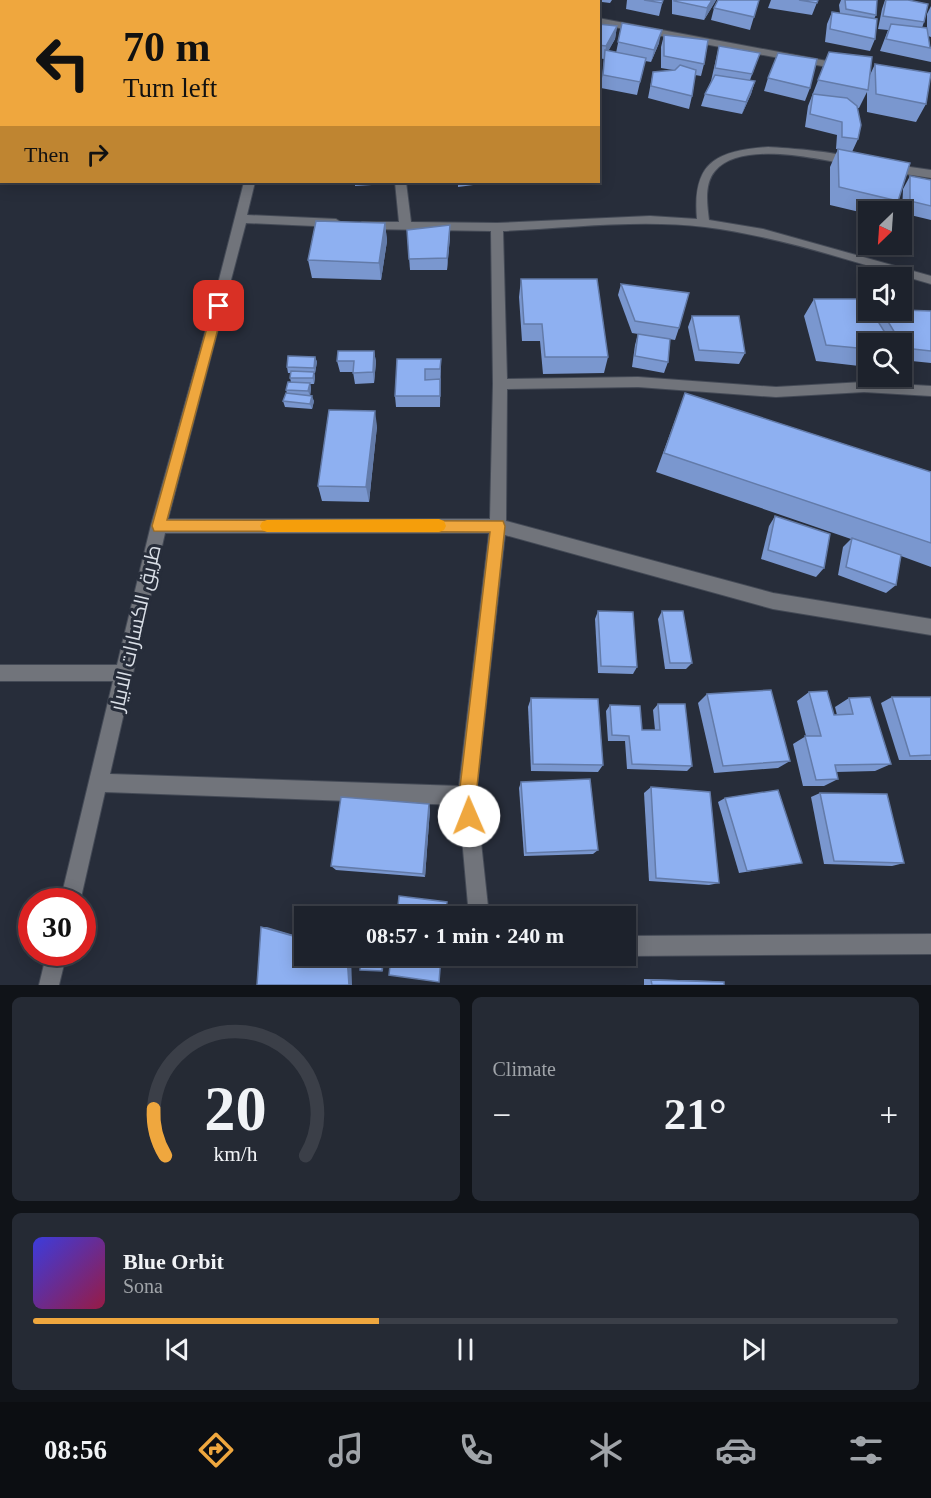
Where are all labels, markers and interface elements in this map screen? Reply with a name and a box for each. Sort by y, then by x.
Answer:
icon: left [24,24,102,102]
text: 70 m [123,24,211,70]
text: Turn left [123,73,217,103]
icon: right [81,138,114,171]
text: Then [24,142,69,167]
north arrow [858,201,912,255]
map controls [858,201,912,387]
button: sound [858,267,912,321]
pin [193,280,244,331]
icon: arrive [202,289,235,322]
button: search [858,333,912,387]
street label: طريق الكسارات الابيار [105,543,167,715]
position arrow [437,784,501,848]
speed limit sign: 30 [18,888,96,966]
text: 08:57 · 1 min · 240 m [366,923,564,948]
text: Climate [493,1058,556,1080]
text: 20 [205,1074,267,1143]
text: 21° [664,1089,727,1139]
text: − [493,1097,511,1133]
text: + [879,1097,898,1133]
text: km/h [214,1142,258,1166]
text: Blue Orbit [123,1249,224,1274]
text: Sona [123,1275,163,1297]
icon: previous [161,1333,194,1366]
icon: pause [449,1333,482,1366]
icon: next [737,1333,770,1366]
icon: directions [195,1429,237,1471]
icon: music [325,1429,367,1471]
icon: phone [455,1429,497,1471]
icon: climate [585,1429,627,1471]
icon: car [715,1429,757,1471]
icon: filters [845,1429,887,1471]
text: 08:56 [44,1435,107,1465]

